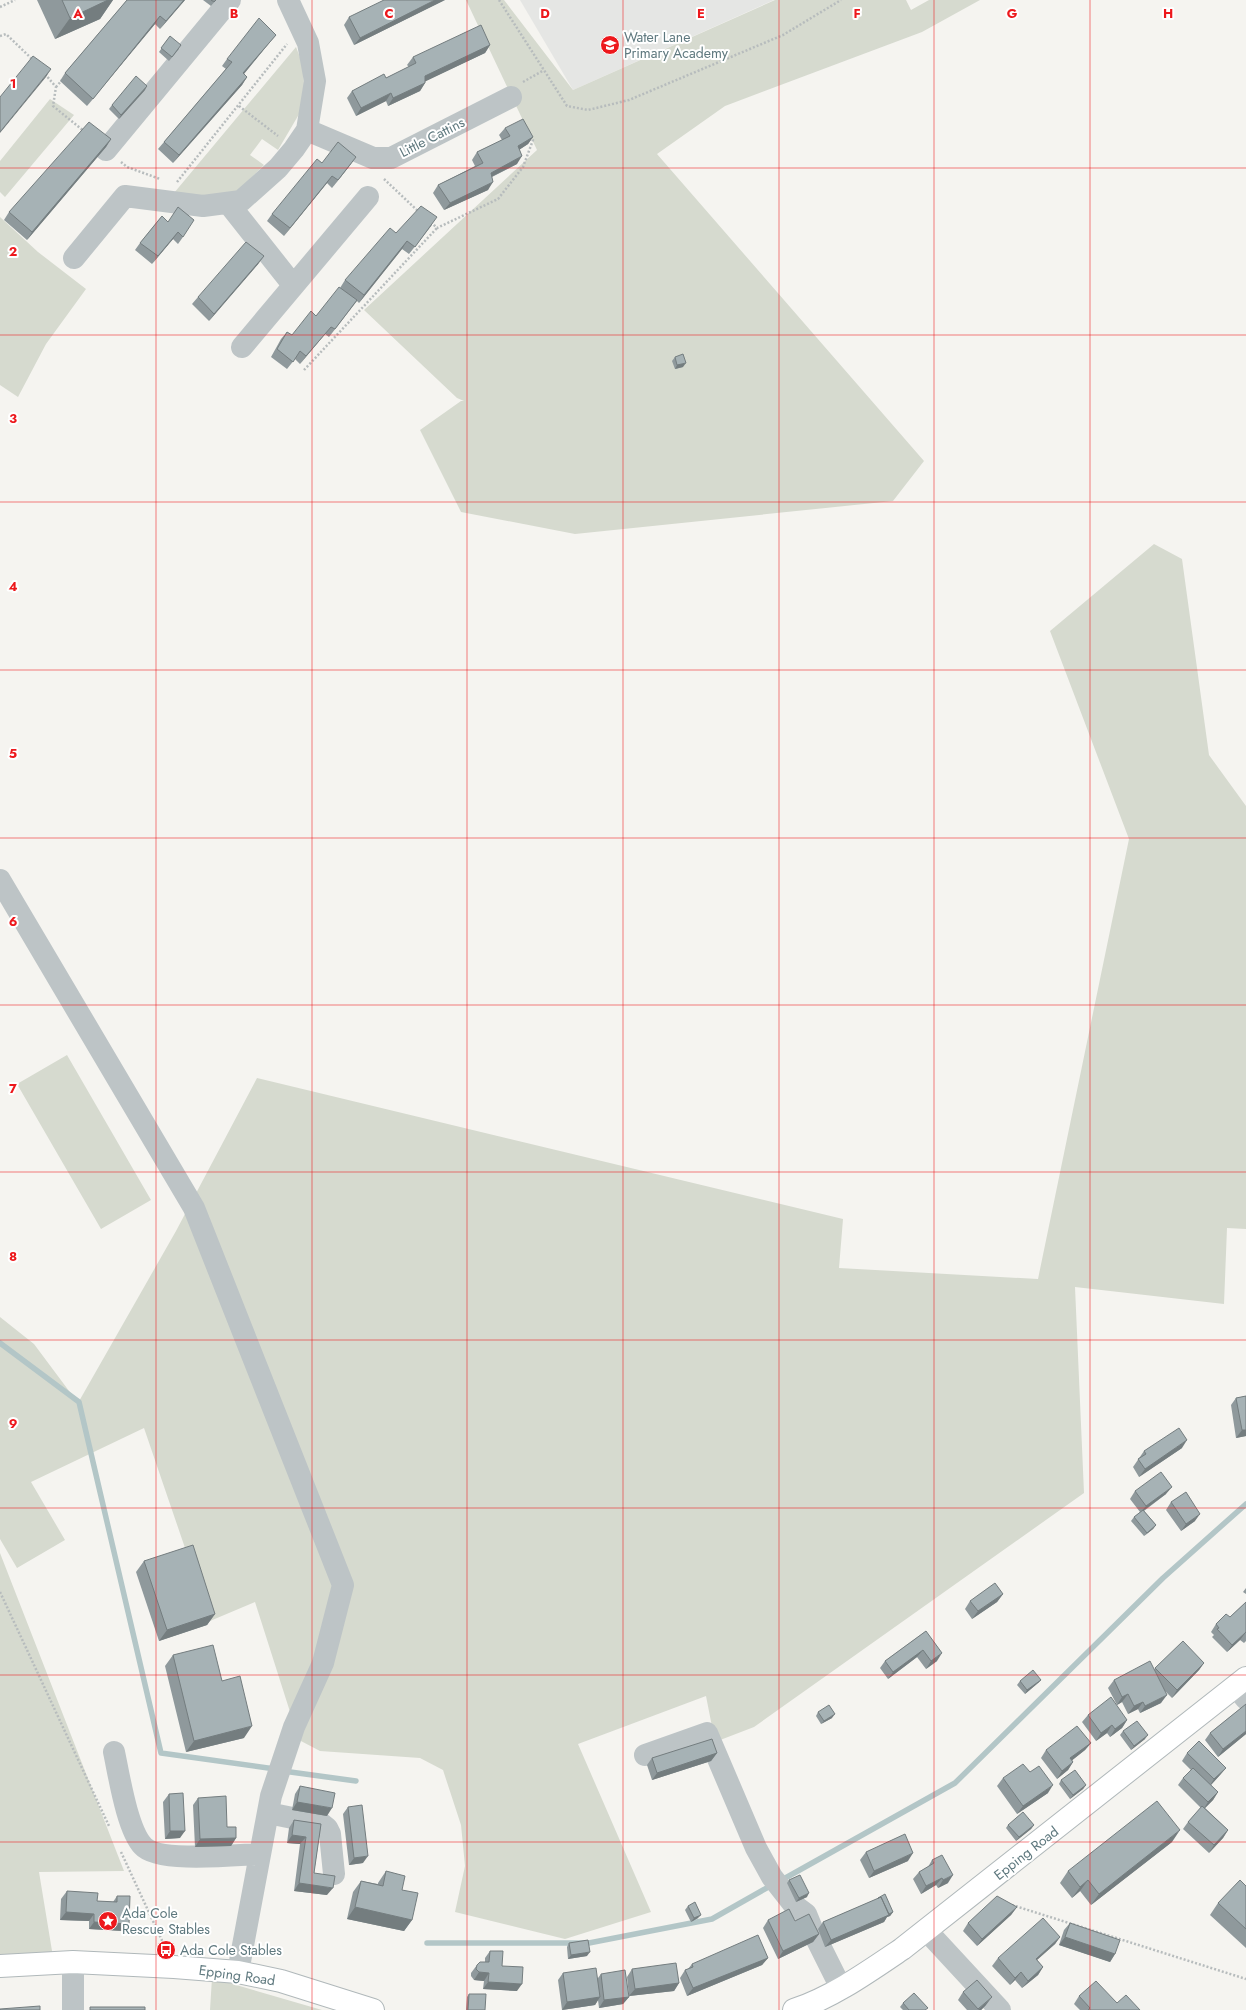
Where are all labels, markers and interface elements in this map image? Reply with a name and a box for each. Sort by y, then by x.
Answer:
text: A [72,4,83,23]
text: B [230,4,239,23]
text: C [384,4,394,23]
text: D [540,4,550,23]
text: E [697,4,705,23]
text: F [853,4,861,23]
text: G [1007,4,1018,23]
text: H [1163,4,1173,23]
place label: Water Lane Primary Academy [624,27,729,63]
school or university icon: Water Lane Primary Academy [599,34,621,56]
text: 1 [10,74,16,93]
street label: Little Cattins [396,112,468,162]
text: 2 [9,242,17,261]
text: 3 [9,409,17,428]
text: 4 [8,577,18,596]
text: 5 [9,744,17,763]
text: 6 [9,912,18,931]
text: 7 [9,1079,17,1098]
text: 8 [9,1247,17,1266]
text: 9 [9,1414,18,1433]
street label: Epping Road [989,1821,1063,1885]
place label: Ada Cole Rescue Stables [122,1903,210,1939]
place icon: Ada Cole Rescue Stables [97,1910,119,1932]
bus stop icon: Ada Cole Stables [155,1939,177,1961]
place label: Ada Cole Stables [180,1940,282,1960]
street label: Epping Road [197,1960,277,1990]

